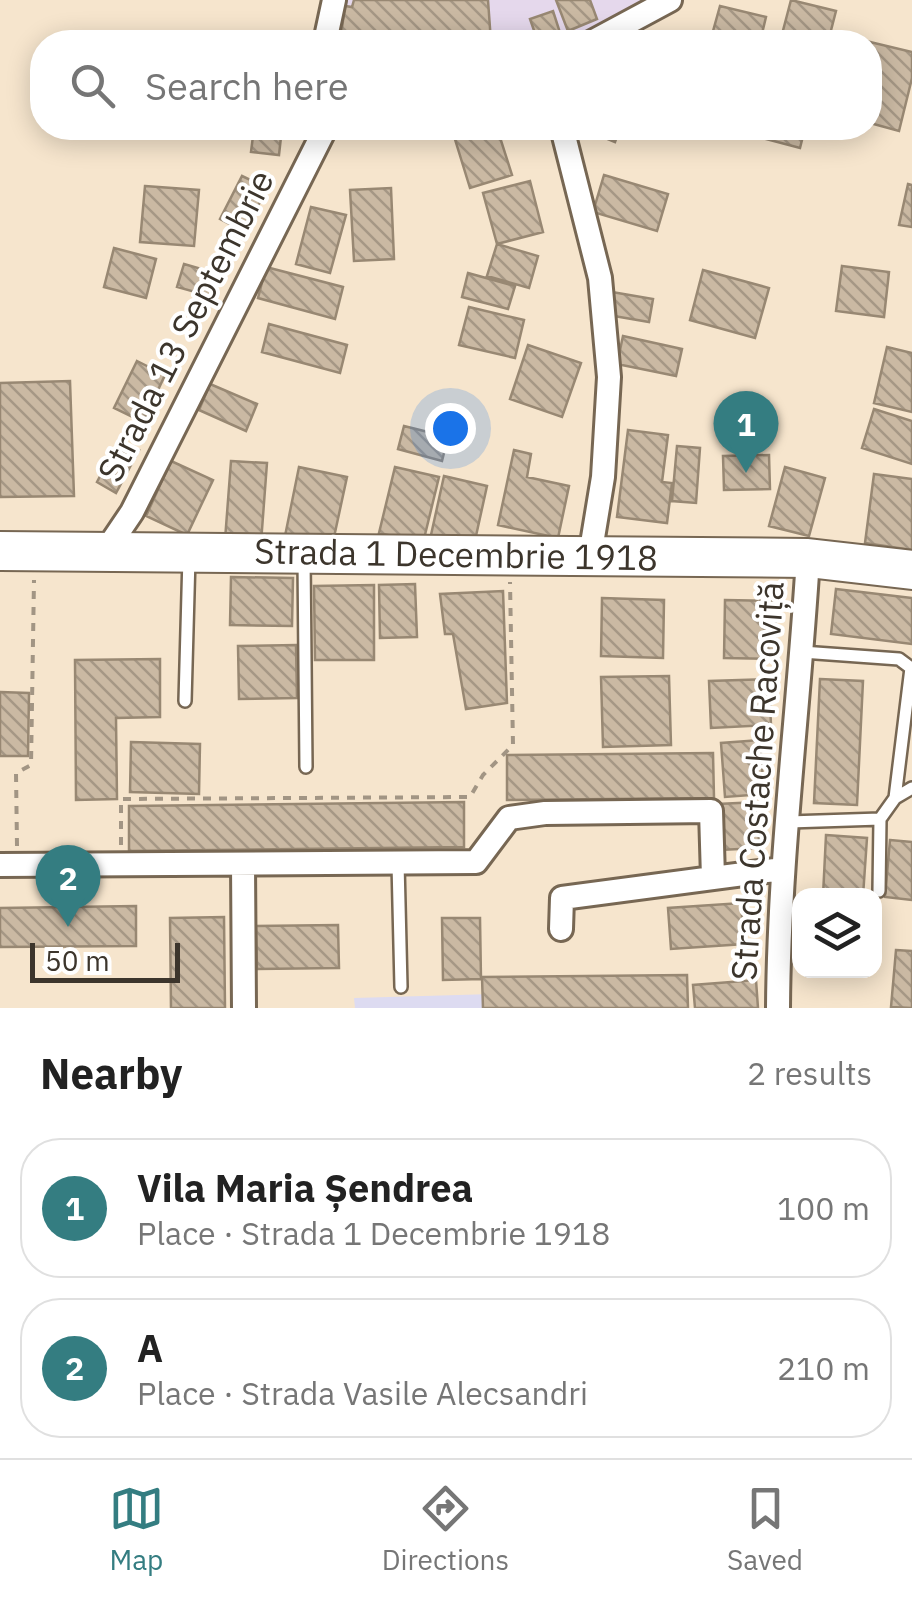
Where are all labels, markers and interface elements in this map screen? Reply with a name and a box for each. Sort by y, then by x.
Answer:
search box [30,30,882,140]
icon: search [65,58,120,113]
text: Search here [145,61,349,110]
street label: Strada 13 Septembrie [86,162,284,489]
pin: 1 [714,390,778,473]
your location [425,403,476,454]
street label: Strada 1 Decembrie 1918 [254,527,658,581]
street label: Strada Costache Racoviță [720,580,794,982]
pin: 2 [36,844,100,927]
map controls [792,888,882,978]
button: layers [792,888,882,978]
scale bar [30,938,180,983]
text: 50 m [45,942,110,979]
text: Nearby [40,1046,182,1101]
text: 2 results [747,1052,872,1094]
text: Vila Maria Șendrea [137,1163,473,1212]
text: 1 [65,1187,84,1229]
text: 100 m [777,1187,870,1229]
text: Place · Strada 1 Decembrie 1918 [137,1212,610,1254]
text: A [137,1323,163,1372]
text: 2 [65,1347,84,1389]
text: 210 m [777,1347,870,1389]
text: Place · Strada Vasile Alecsandri [137,1372,588,1414]
tab: Map [109,1481,164,1578]
tab: Directions [382,1481,509,1578]
tab: Saved [727,1481,803,1578]

